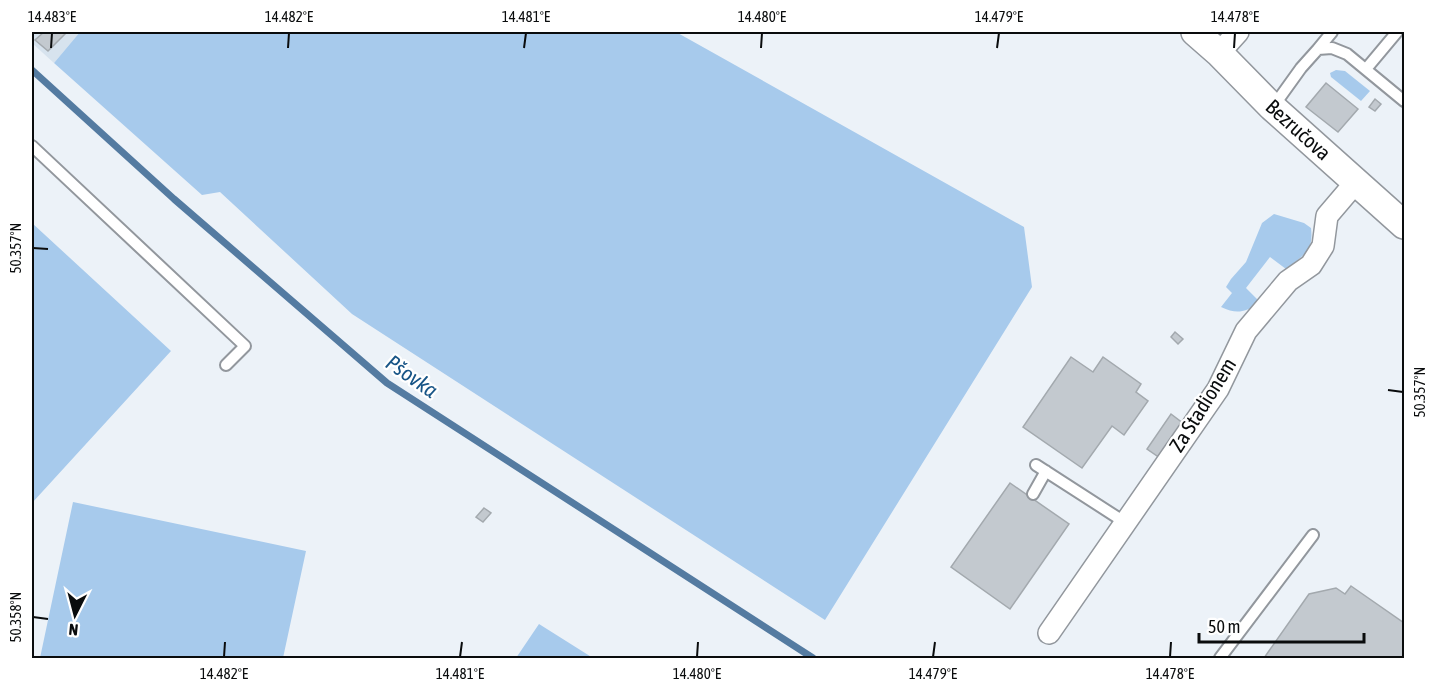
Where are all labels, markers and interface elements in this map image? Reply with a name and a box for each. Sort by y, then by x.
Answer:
text: 14.483°E [28,8,77,25]
text: 14.482°E [265,8,314,25]
text: 14.481°E [502,8,551,25]
text: 14.480°E [738,8,787,25]
text: 14.479°E [975,8,1024,25]
text: 14.478°E [1211,8,1260,25]
street label: Bezručova [1261,94,1336,165]
text: 50.357°N [7,223,24,273]
water label: Pšovka [381,349,443,403]
street label: Za Stadionem [1164,353,1240,456]
text: 50.357°N [1411,367,1428,417]
north arrow [45,585,105,645]
text: 50.358°N [7,592,24,642]
scale bar [1199,606,1364,644]
text: 50 m [1208,616,1240,637]
text: N [68,620,79,639]
text: 14.482°E [200,665,249,682]
text: 14.481°E [436,665,485,682]
text: 14.480°E [673,665,722,682]
text: 14.479°E [909,665,958,682]
text: 14.478°E [1146,665,1195,682]

